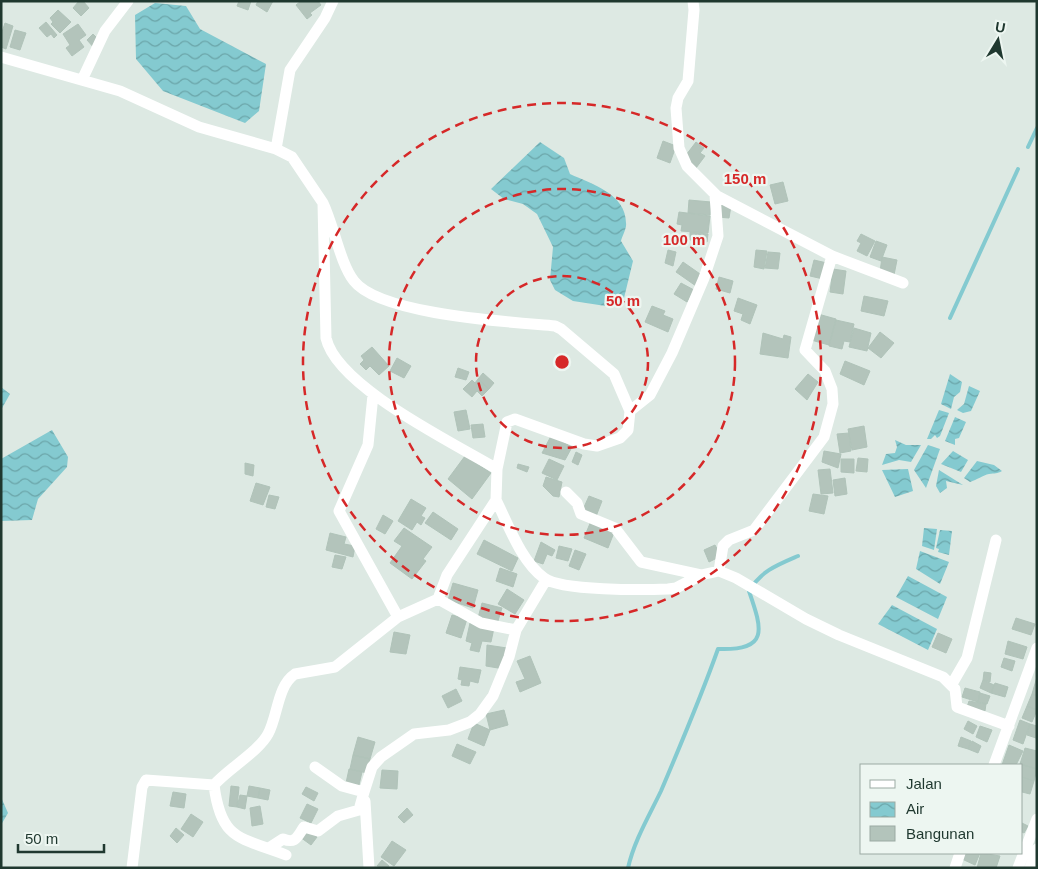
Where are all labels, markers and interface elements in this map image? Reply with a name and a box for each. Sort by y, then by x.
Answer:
north arrow [973,15,1023,65]
text: U [994,18,1007,36]
text: 150 m [724,170,766,187]
text: 100 m [663,231,705,248]
text: 50 m [606,292,640,309]
centre of rings [553,353,571,371]
legend [860,764,1023,854]
text: Jalan [906,775,942,792]
text: Air [906,800,924,817]
scale bar [18,822,104,854]
text: Bangunan [906,825,974,842]
text: 50 m [25,830,58,847]

